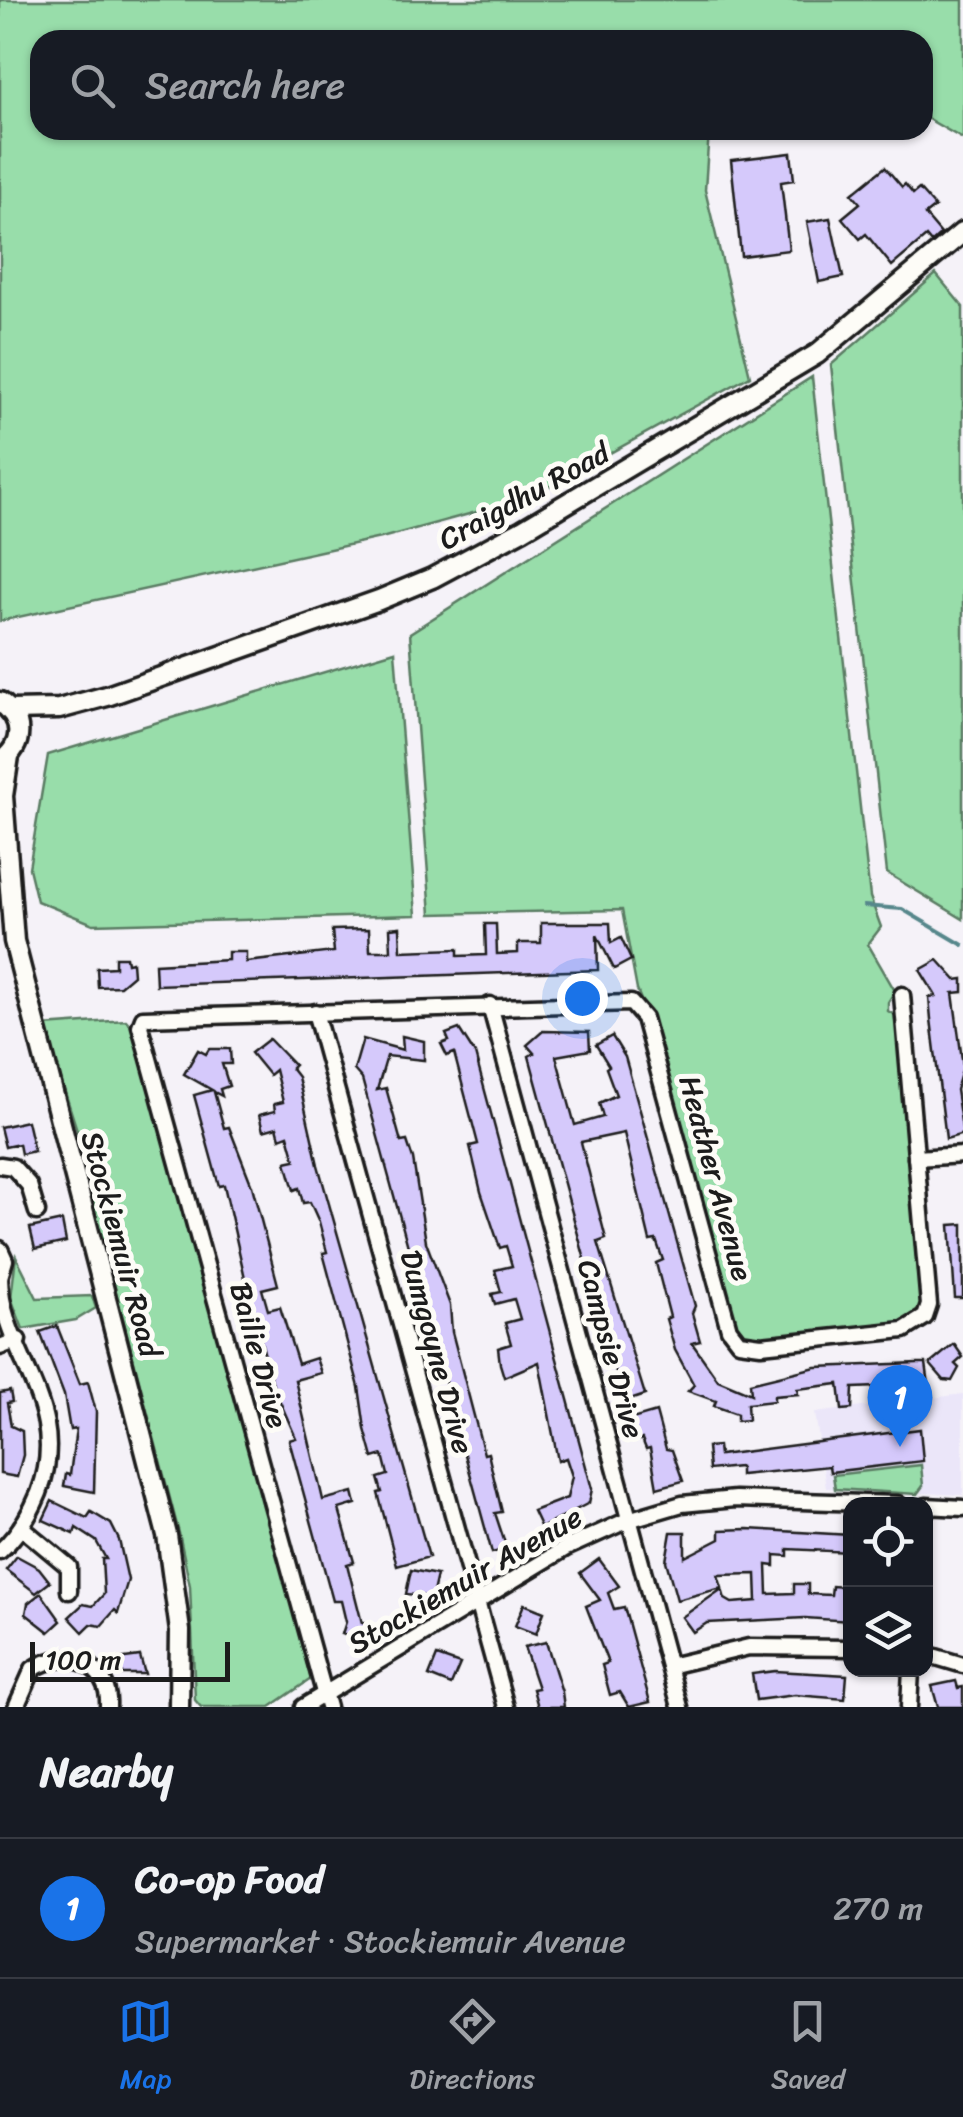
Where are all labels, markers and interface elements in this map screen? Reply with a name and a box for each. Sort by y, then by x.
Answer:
search box [30,30,933,140]
text: Search here [145,52,345,119]
icon: search [65,58,120,113]
street label: Craigdhu Road [428,425,622,565]
your location [557,973,608,1024]
street label: Heather Avenue [663,1069,769,1287]
street label: Stockiemuir Road [65,1125,178,1365]
street label: Dumgoyne Drive [384,1244,490,1460]
street label: Campsie Drive [561,1253,661,1445]
street label: Bailie Drive [214,1276,304,1434]
pin: 1 [868,1364,932,1447]
street label: Stockiemuir Avenue [337,1491,593,1669]
map controls [843,1497,933,1677]
button: locate [843,1497,933,1587]
button: layers [843,1587,933,1677]
text: 100 m [45,1635,121,1684]
scale bar [30,1637,230,1682]
text: Nearby [40,1735,173,1809]
text: Co-op Food [135,1846,324,1913]
text: 1 [66,1880,79,1937]
text: 270 m [833,1880,923,1937]
text: Supermarket · Stockiemuir Avenue [135,1913,626,1970]
tab: Map [118,1994,173,2103]
tab: Directions [409,1994,535,2103]
tab: Saved [771,1994,845,2103]

